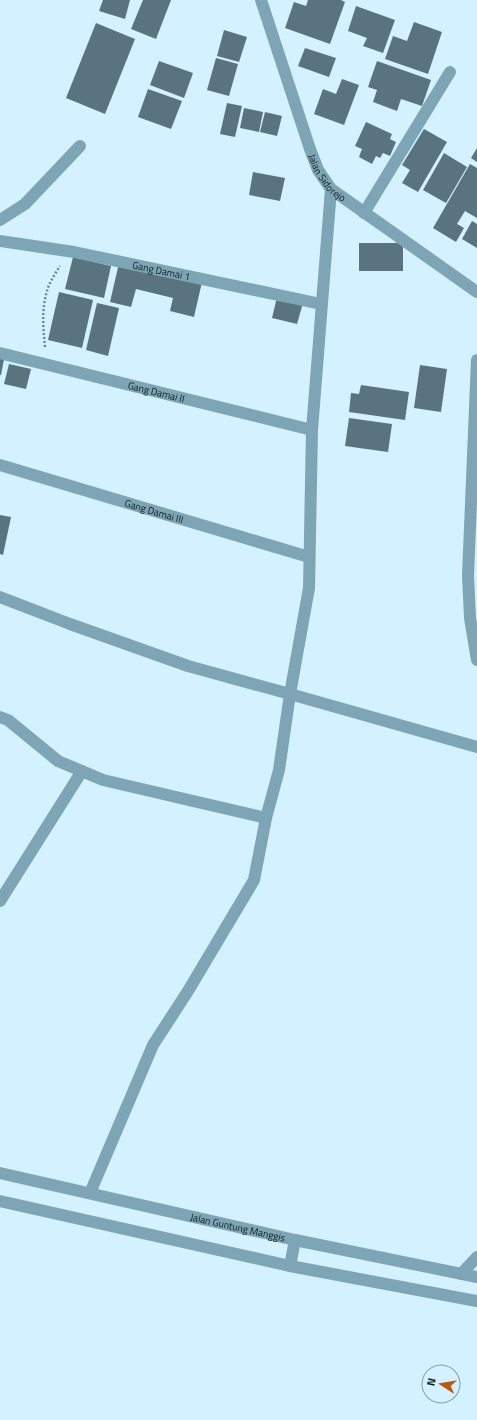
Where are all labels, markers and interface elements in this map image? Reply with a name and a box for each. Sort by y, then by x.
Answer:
street label: Jalan Sidorejo [305,152,349,205]
street label: Gang Damai 1 [131,257,191,284]
street label: Gang Damai II [126,378,186,406]
street label: Gang Damai III [123,496,185,527]
street label: Jalan Guntung Manggis [189,1209,287,1246]
north arrow [421,1364,461,1404]
text: N [423,1377,440,1387]

